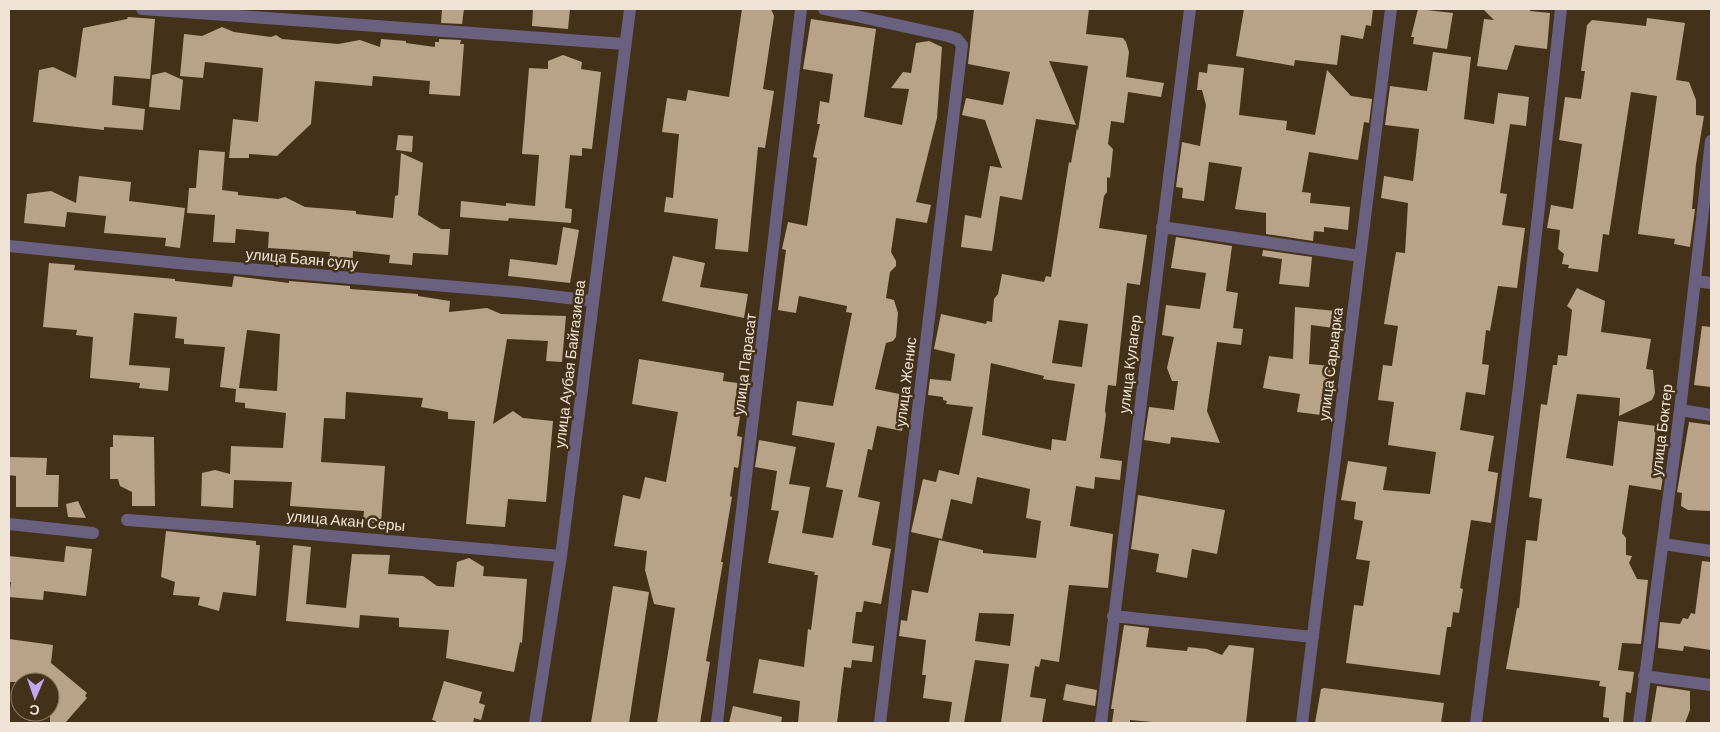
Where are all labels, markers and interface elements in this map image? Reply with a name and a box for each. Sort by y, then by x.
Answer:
street label: улица Баян сулу [245,244,359,272]
street label: улица Аубая Байгазиева [550,278,588,449]
street label: улица Сарыарка [1314,305,1346,422]
street label: улица Парасат [729,312,759,416]
street label: улица Кулагер [1114,314,1144,414]
street label: улица Женис [891,336,920,428]
street label: улица Боктер [1646,383,1676,477]
street label: улица Акан Серы [286,506,406,534]
north arrow [10,672,60,722]
text: С [29,702,40,719]

